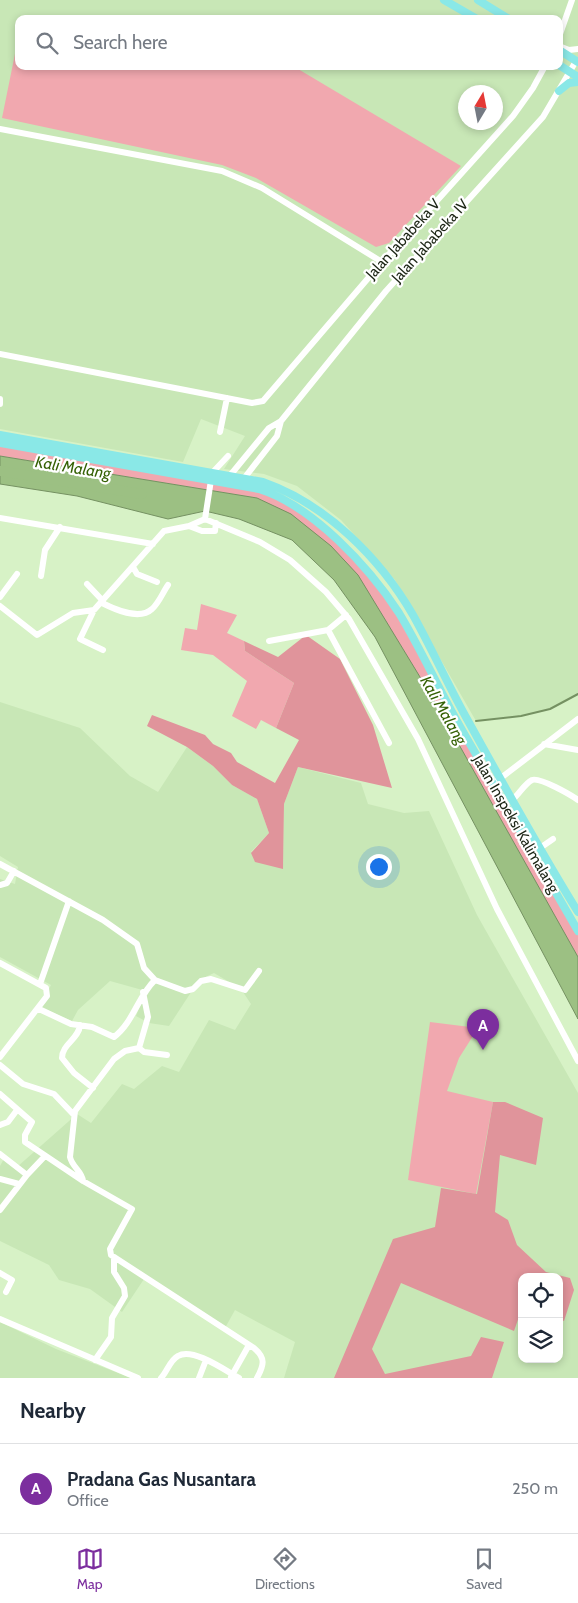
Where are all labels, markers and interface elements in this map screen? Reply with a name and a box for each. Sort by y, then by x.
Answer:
search box [15,15,563,70]
icon: search [33,29,61,57]
text: Search here [73,31,167,54]
north arrow [458,85,503,130]
street label: Jalan Jababeka V [361,194,444,284]
street label: Jalan Jababeka IV [387,195,473,287]
water label: Kali Malang [34,452,113,483]
water label: Kali Malang [416,673,471,749]
street label: Jalan Inspeksi Kalimalang [469,751,563,897]
your location [366,854,392,880]
pin: A [467,1009,499,1050]
map controls [518,1273,563,1363]
button: locate [518,1273,563,1318]
button: layers [518,1318,563,1363]
text: Nearby [20,1398,86,1423]
text: Pradana Gas Nusantara [67,1468,256,1491]
text: A [31,1479,41,1498]
text: 250 m [512,1479,558,1498]
text: Office [67,1491,109,1510]
tab: Map [76,1545,104,1593]
tab: Directions [255,1545,315,1593]
tab: Saved [466,1545,502,1593]

